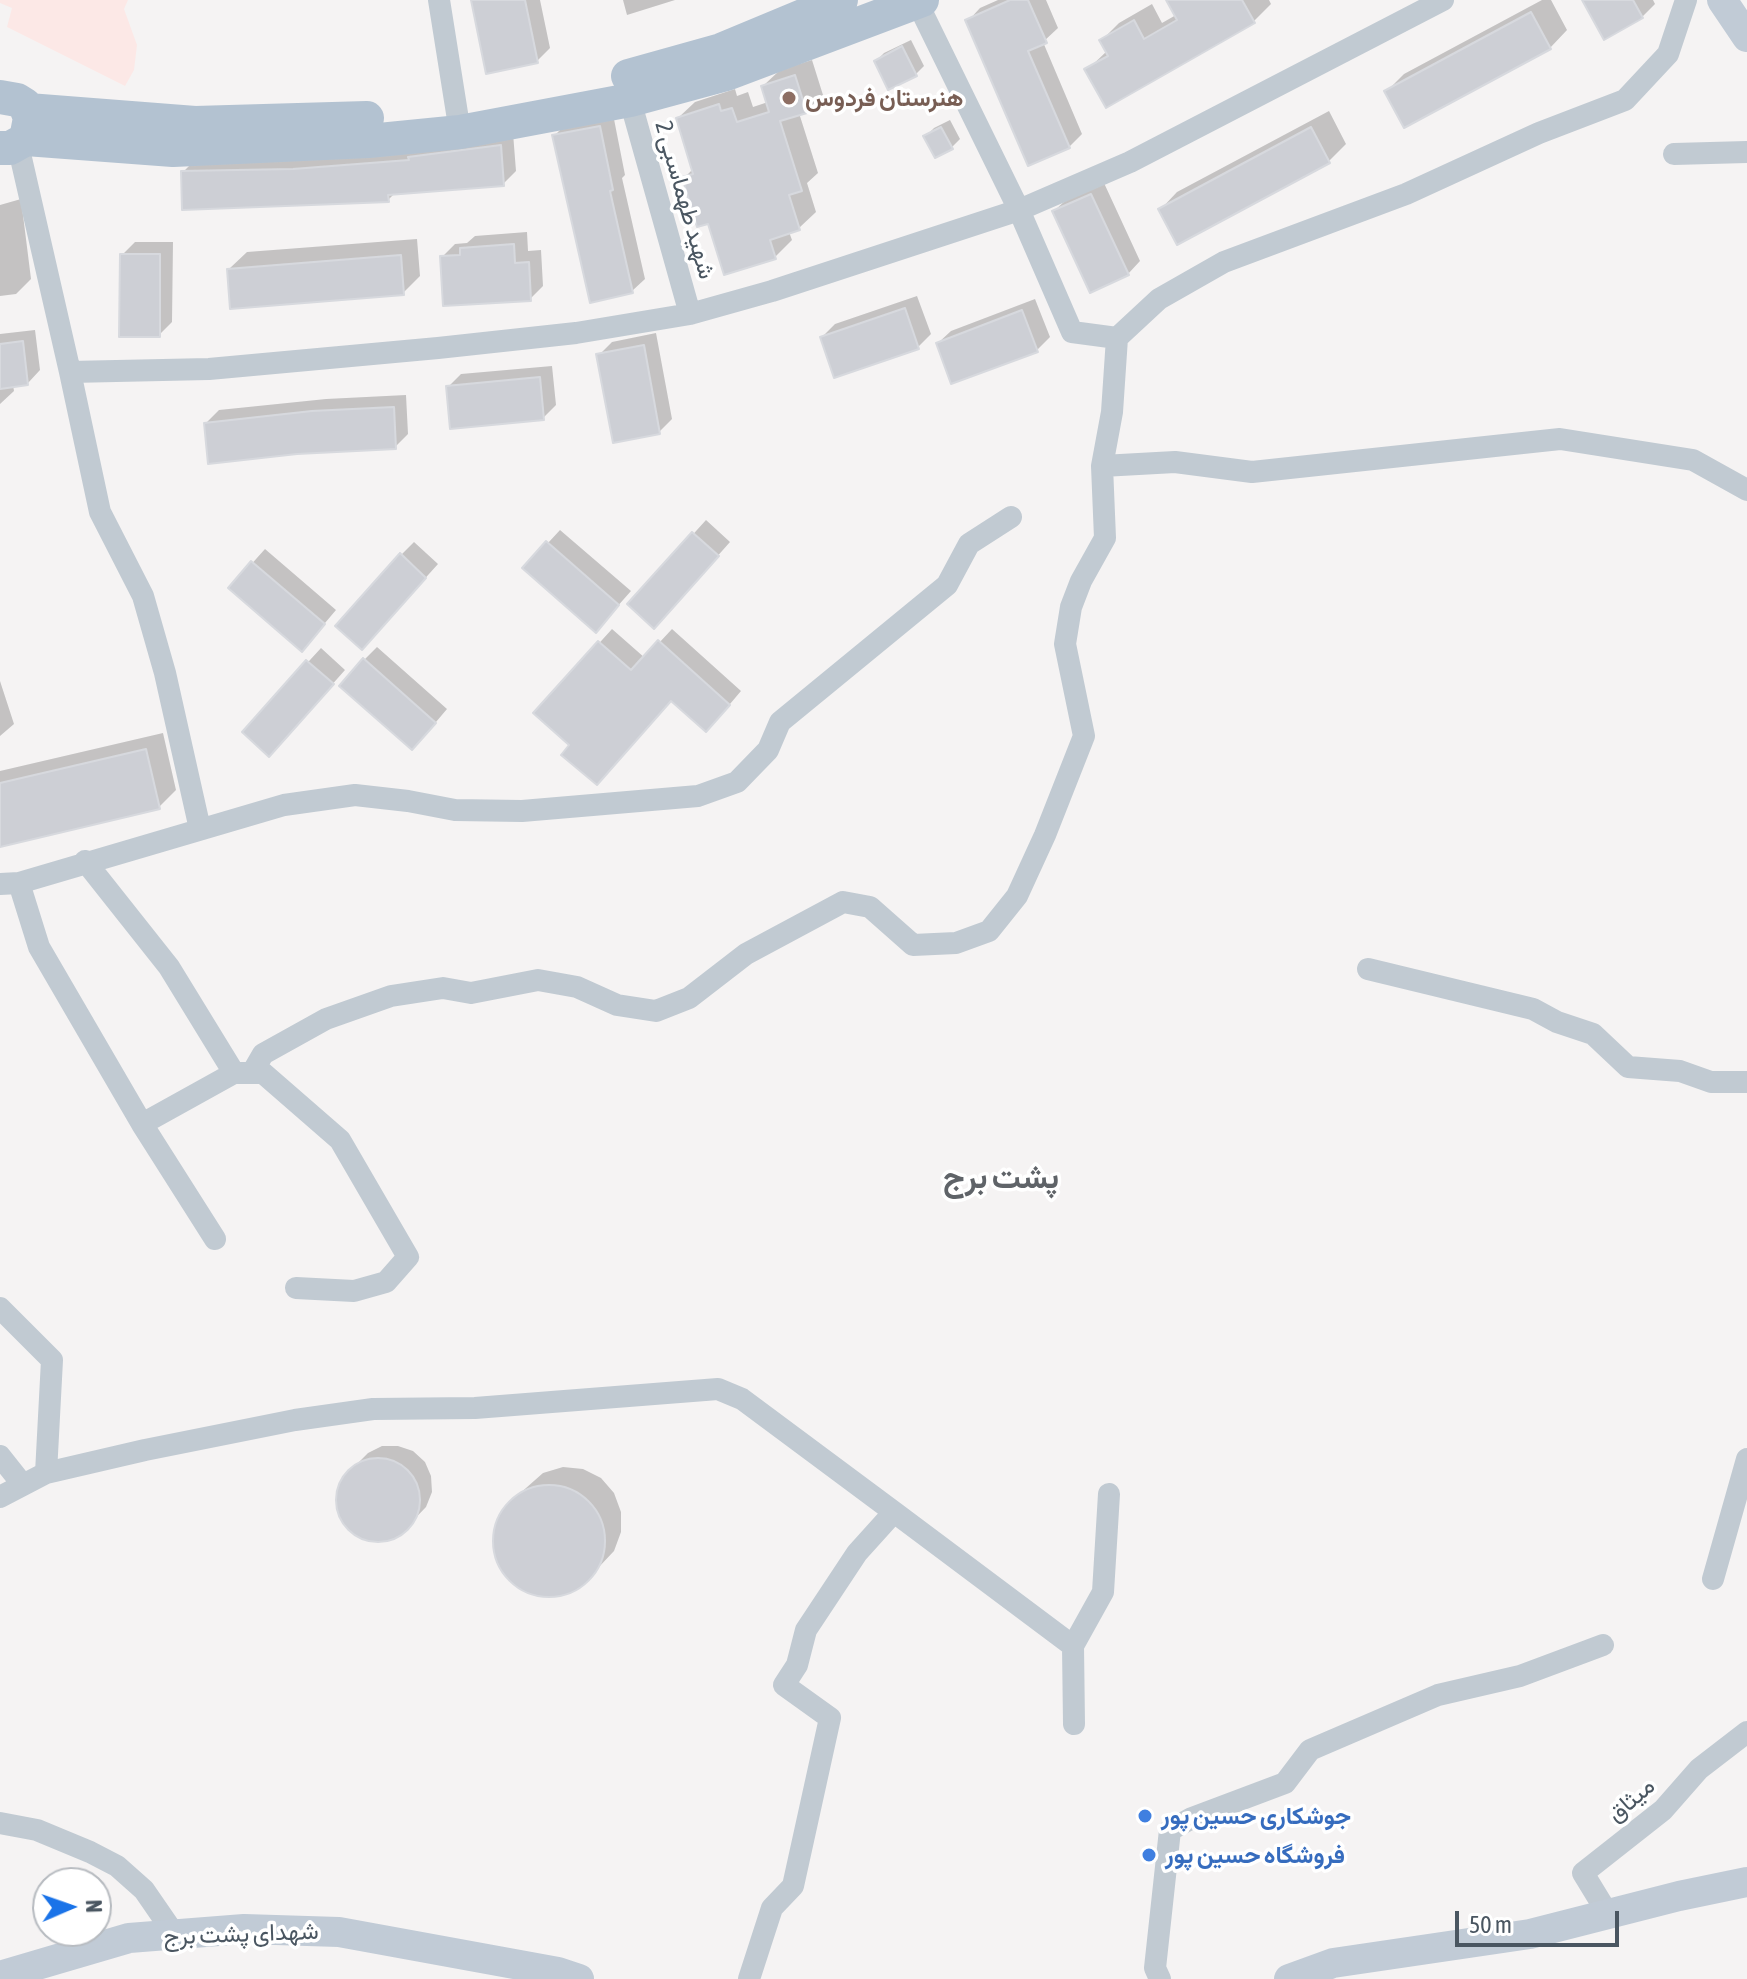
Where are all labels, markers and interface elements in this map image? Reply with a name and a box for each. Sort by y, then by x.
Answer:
place label: هنرستان فردوس [805,84,963,112]
marker: هنرستان فردوس [780,89,798,107]
street label: شهید طهماسبی 2 [649,118,721,282]
district label: پشت برج [943,1159,1059,1197]
street label: میثاق [1601,1772,1661,1828]
place label: جوشکاری حسین پور [1161,1802,1351,1830]
marker: جوشکاری حسین پور [1136,1807,1154,1825]
place label: فروشگاه حسین پور [1165,1841,1345,1869]
marker: فروشگاه حسین پور [1140,1846,1158,1864]
north arrow [32,1867,112,1947]
scale bar [1459,1895,1623,1945]
text: N [81,1899,107,1913]
text: 50 m [1469,1911,1512,1938]
street label: شهدای پشت برج [163,1917,319,1951]

